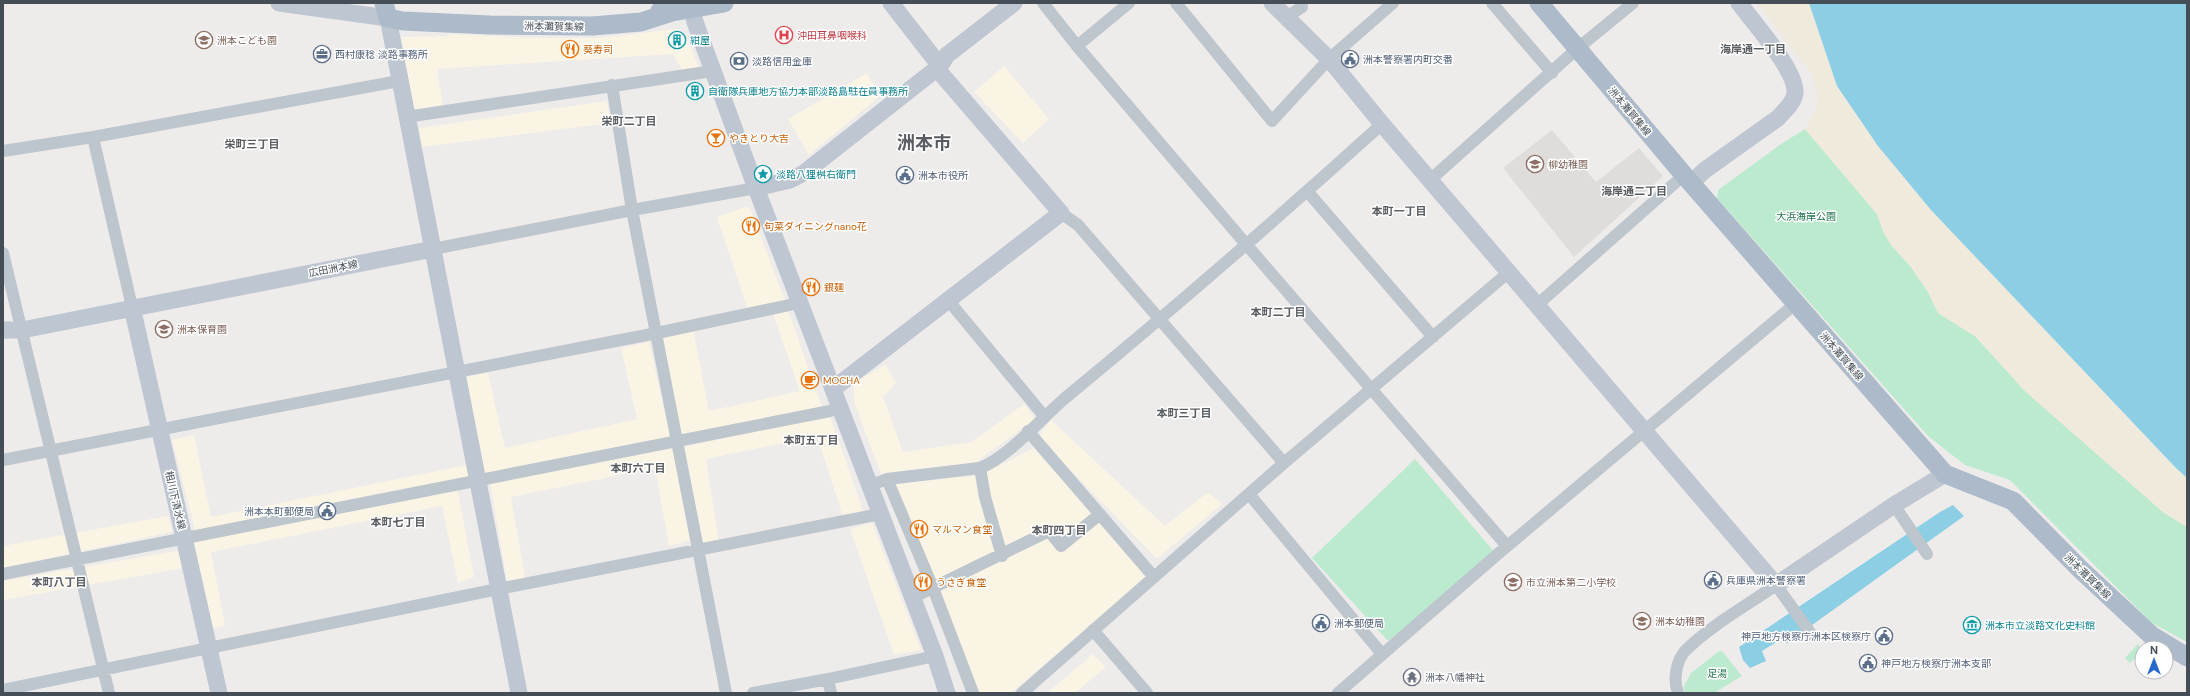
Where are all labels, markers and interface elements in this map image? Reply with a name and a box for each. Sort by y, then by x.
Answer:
street label: 洲本灘賀集線 [524,19,584,34]
hospital icon: 沖田耳鼻咽喉科 [774,25,794,45]
place label: 沖田耳鼻咽喉科 [797,29,867,42]
school or university icon: 洲本こども園 [194,30,214,50]
building icon: 紺屋 [667,30,687,50]
place label: 洲本こども園 [217,34,277,47]
place label: 紺屋 [690,34,710,47]
restaurant icon: 葵寿司 [560,39,580,59]
district label: 海岸通一丁目 [1720,42,1786,56]
place label: 葵寿司 [583,43,613,56]
office icon: 西村康稔 淡路事務所 [312,44,332,64]
place label: 西村康稔 淡路事務所 [335,48,428,61]
public building icon: 洲本警察署内町交番 [1340,49,1360,69]
bank icon: 淡路信用金庫 [729,51,749,71]
place label: 洲本警察署内町交番 [1363,53,1453,66]
place label: 淡路信用金庫 [752,55,812,68]
building icon: 自衛隊兵庫地方協力本部淡路島駐在員事務所 [685,81,705,101]
street label: 洲本灘賀集線 [1605,84,1654,138]
place label: 自衛隊兵庫地方協力本部淡路島駐在員事務所 [708,85,908,98]
district label: 栄町二丁目 [602,114,657,128]
bar icon: やきとり大吉 [706,128,726,148]
district label: 洲本市 [897,131,951,155]
place label: やきとり大吉 [729,132,789,145]
district label: 栄町三丁目 [225,137,280,151]
school or university icon: 柳幼稚園 [1525,154,1545,174]
place label: 柳幼稚園 [1548,158,1588,171]
place icon: 淡路八狸桝右衛門 [753,164,773,184]
public building icon: 洲本市役所 [895,165,915,185]
place label: 淡路八狸桝右衛門 [776,168,856,181]
place label: 洲本市役所 [918,169,968,182]
district label: 海岸通二丁目 [1601,184,1667,198]
district label: 本町一丁目 [1372,204,1427,218]
park label: 大浜海岸公園 [1776,210,1836,223]
restaurant icon: 旬菜ダイニングnano花 [741,216,761,236]
place label: 旬菜ダイニングnano花 [764,220,867,233]
street label: 広田洲本線 [307,257,359,280]
restaurant icon: 銀麺 [801,277,821,297]
place label: 銀麺 [824,281,844,294]
district label: 本町二丁目 [1251,305,1306,319]
school or university icon: 洲本保育園 [154,319,174,339]
place label: 洲本保育園 [177,323,227,336]
street label: 洲本灘賀集線 [1817,329,1866,383]
cafe icon: MOCHA [800,370,820,390]
place label: MOCHA [823,374,860,387]
district label: 本町三丁目 [1157,406,1212,420]
district label: 本町五丁目 [784,433,839,447]
district label: 本町六丁目 [611,461,666,475]
street label: 相川下清水線 [162,469,189,531]
public building icon: 洲本本町郵便局 [317,501,337,521]
place label: 洲本本町郵便局 [244,505,314,518]
district label: 本町七丁目 [371,515,426,529]
restaurant icon: マルマン食堂 [909,519,929,539]
place label: マルマン食堂 [932,523,992,536]
district label: 本町四丁目 [1032,523,1087,537]
street label: 洲本灘賀集線 [2062,551,2114,602]
public building icon: 兵庫県洲本警察署 [1703,570,1723,590]
restaurant icon: うさぎ食堂 [913,572,933,592]
school or university icon: 市立洲本第二小学校 [1503,572,1523,592]
place label: 兵庫県洲本警察署 [1726,574,1806,587]
district label: 本町八丁目 [32,575,87,589]
place label: うさぎ食堂 [936,576,986,589]
place label: 市立洲本第二小学校 [1526,576,1616,589]
school or university icon: 洲本幼稚園 [1632,611,1652,631]
public building icon: 洲本郵便局 [1311,613,1331,633]
place label: 洲本幼稚園 [1655,615,1705,628]
museum icon: 洲本市立淡路文化史料館 [1962,615,1982,635]
place label: 洲本郵便局 [1334,617,1384,630]
place label: 洲本市立淡路文化史料館 [1985,619,2095,632]
public building icon: 神戸地方検察庁洲本区検察庁 [1874,626,1894,646]
place label: 神戸地方検察庁洲本区検察庁 [1741,630,1871,643]
north arrow [2134,640,2174,680]
text: N [2150,643,2158,657]
public building icon: 神戸地方検察庁洲本支部 [1858,653,1878,673]
place label: 神戸地方検察庁洲本支部 [1881,657,1991,670]
temple icon: 洲本八幡神社 [1402,667,1422,687]
park label: 足湯 [1707,667,1727,680]
place label: 洲本八幡神社 [1425,671,1485,684]

